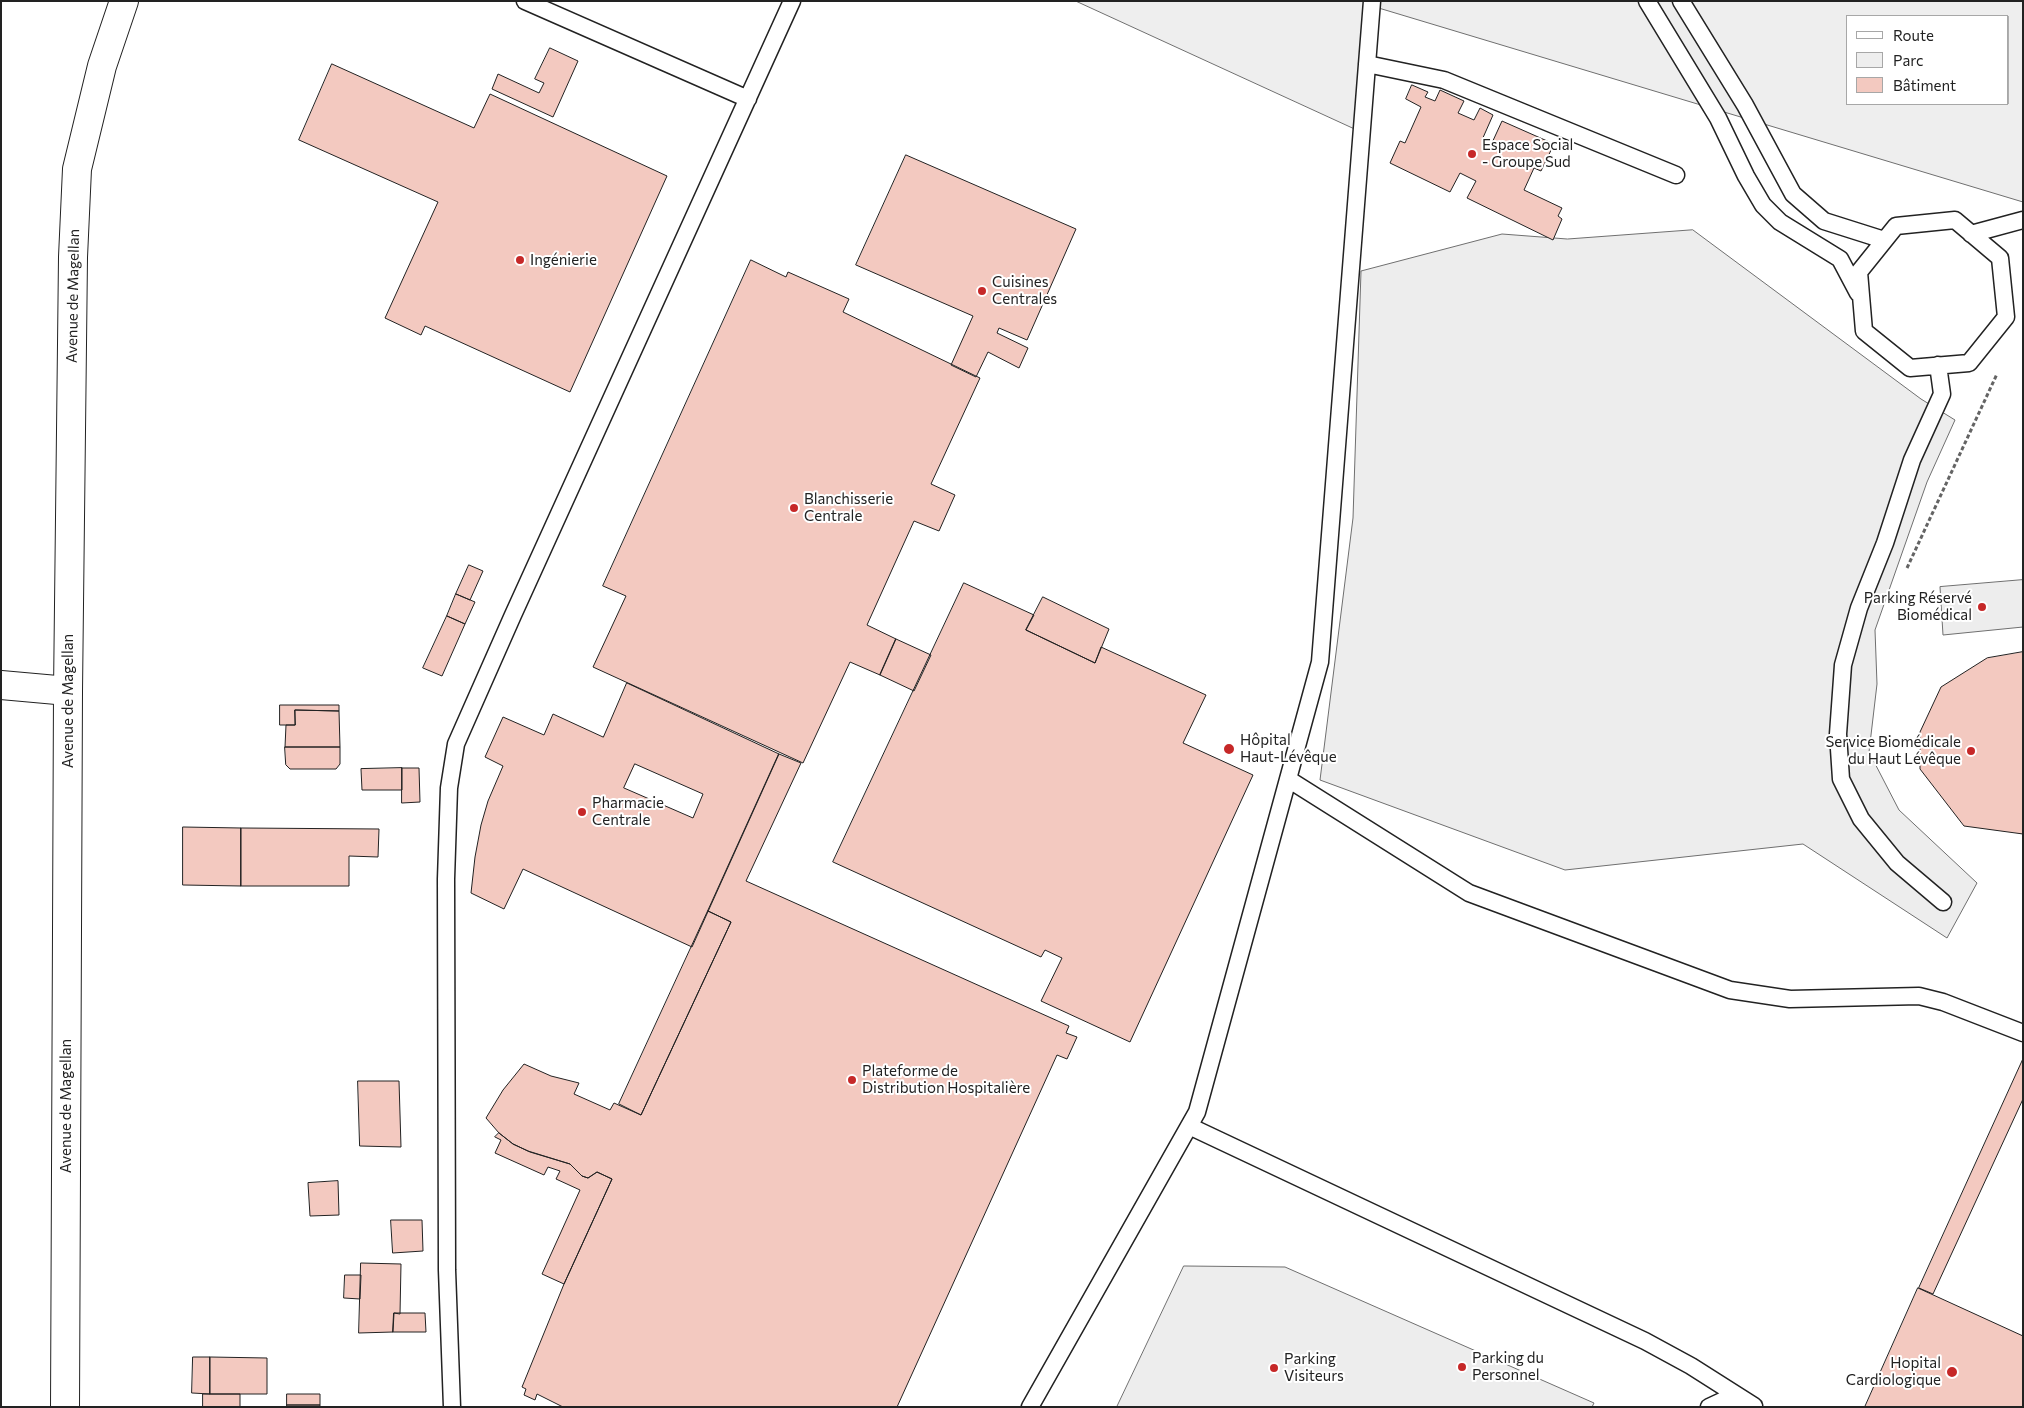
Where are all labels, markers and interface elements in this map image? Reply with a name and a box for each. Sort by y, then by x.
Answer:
legend [1846,15,2009,105]
text: Route [1893,26,1934,44]
text: Parc [1893,51,1923,69]
text: Bâtiment [1893,76,1956,94]
place label: Espace Social - Groupe Sud [1482,136,1573,171]
marker: Espace Social - Groupe Sud [1466,148,1478,160]
street label: Avenue de Magellan [63,229,83,363]
place label: Ingénierie [530,251,597,269]
marker: Ingénierie [514,254,526,266]
place label: Cuisines Centrales [992,273,1057,308]
marker: Cuisines Centrales [976,285,988,297]
place label: Blanchisserie Centrale [804,490,893,525]
marker: Blanchisserie Centrale [788,502,800,514]
place label: Parking Réservé Biomédical [1864,589,1972,624]
marker: Parking Réservé Biomédical [1976,601,1988,613]
street label: Avenue de Magellan [59,634,77,768]
place label: Hôpital Haut-Lévêque [1240,731,1337,766]
place label: Service Biomédicale du Haut Lévêque [1826,733,1961,768]
marker: Hôpital Haut-Lévêque [1222,742,1236,756]
marker: Service Biomédicale du Haut Lévêque [1965,745,1977,757]
place label: Pharmacie Centrale [592,794,664,829]
marker: Pharmacie Centrale [576,806,588,818]
street label: Avenue de Magellan [57,1039,75,1173]
place label: Plateforme de Distribution Hospitalière [862,1062,1030,1097]
marker: Plateforme de Distribution Hospitalière [846,1074,858,1086]
place label: Parking du Personnel [1472,1349,1544,1384]
place label: Parking Visiteurs [1284,1350,1344,1385]
place label: Hopital Cardiologique [1846,1354,1941,1389]
marker: Parking du Personnel [1456,1361,1468,1373]
marker: Parking Visiteurs [1268,1362,1280,1374]
marker: Hopital Cardiologique [1945,1365,1959,1379]

